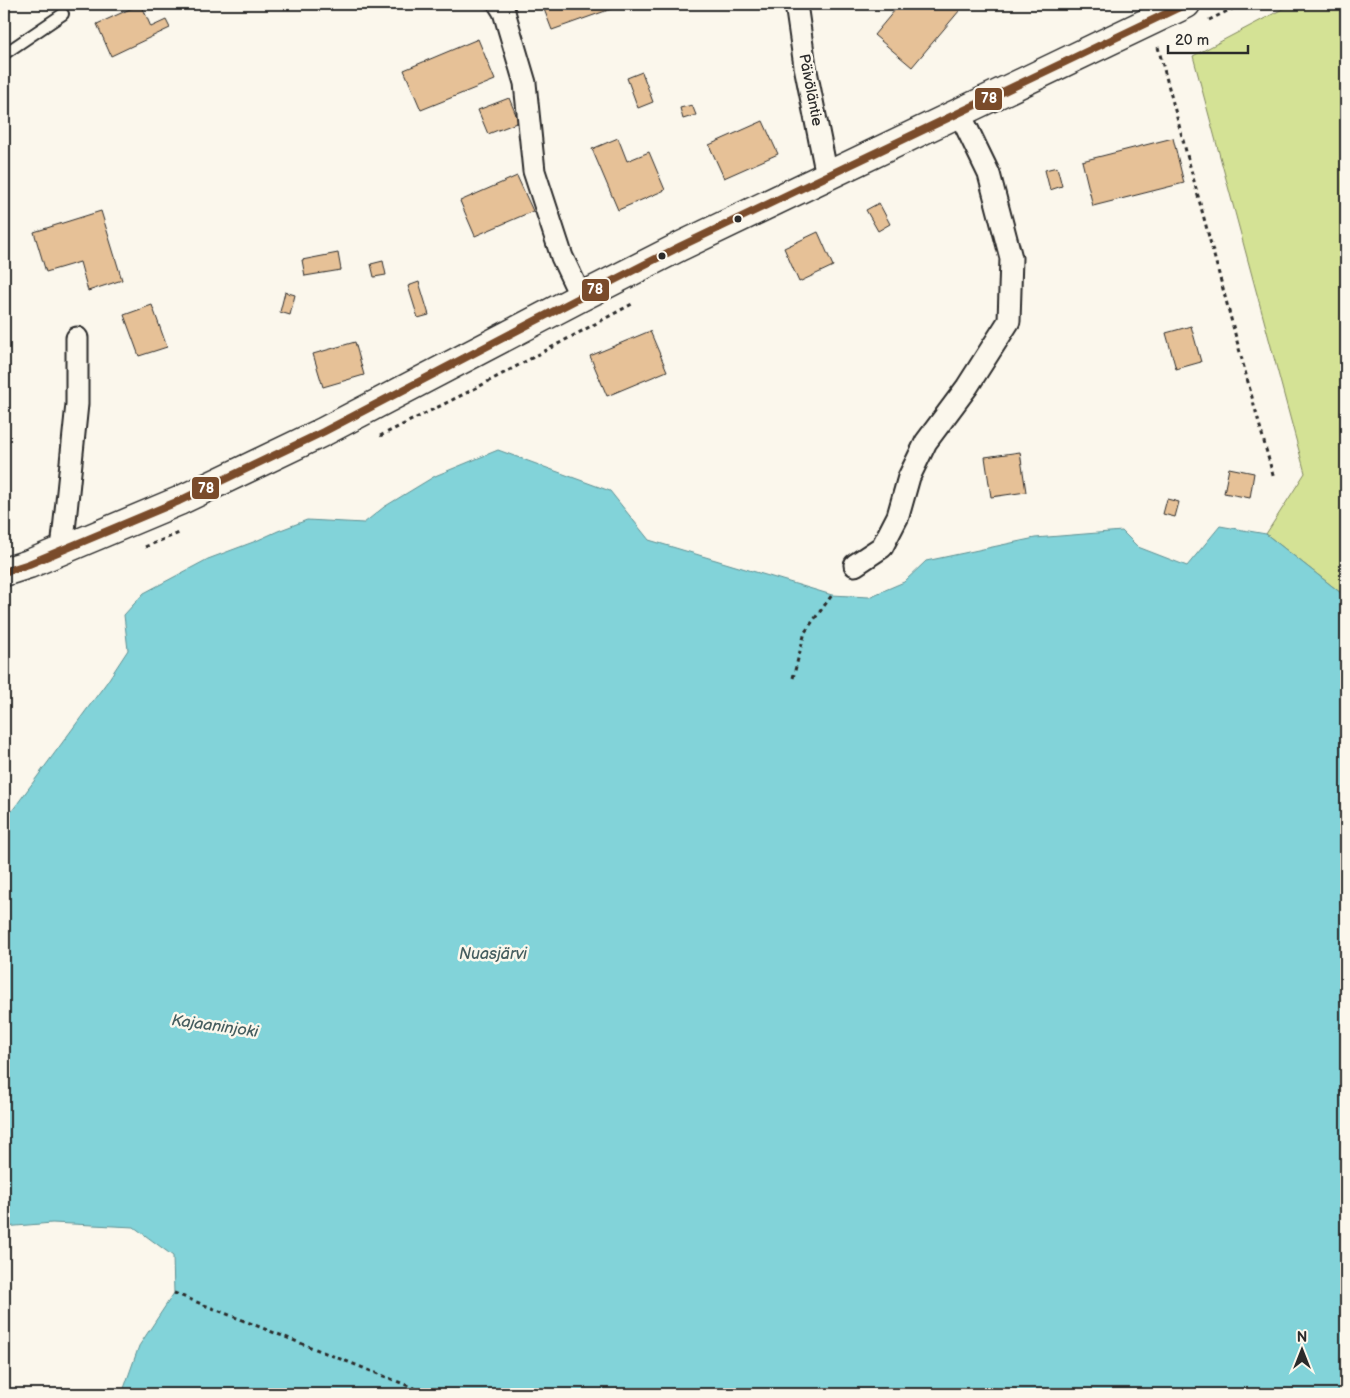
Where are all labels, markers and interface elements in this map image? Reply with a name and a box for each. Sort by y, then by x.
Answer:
scale bar [1168,22,1248,54]
text: 20 m [1175,31,1209,50]
street label: Päivöläntie [794,52,827,128]
line badge: 78 [974,87,1003,111]
text: 78 [981,90,997,107]
unlabelled marker [733,214,743,224]
unlabelled marker [657,251,667,261]
line badge: 78 [581,278,610,302]
text: 78 [587,281,603,298]
line badge: 78 [191,476,220,500]
text: 78 [198,480,214,497]
water label: Nuasjärvi [459,945,528,964]
water label: Kajaaninjoki [170,1011,261,1042]
north arrow [1278,1326,1328,1376]
text: N [1297,1329,1307,1346]

